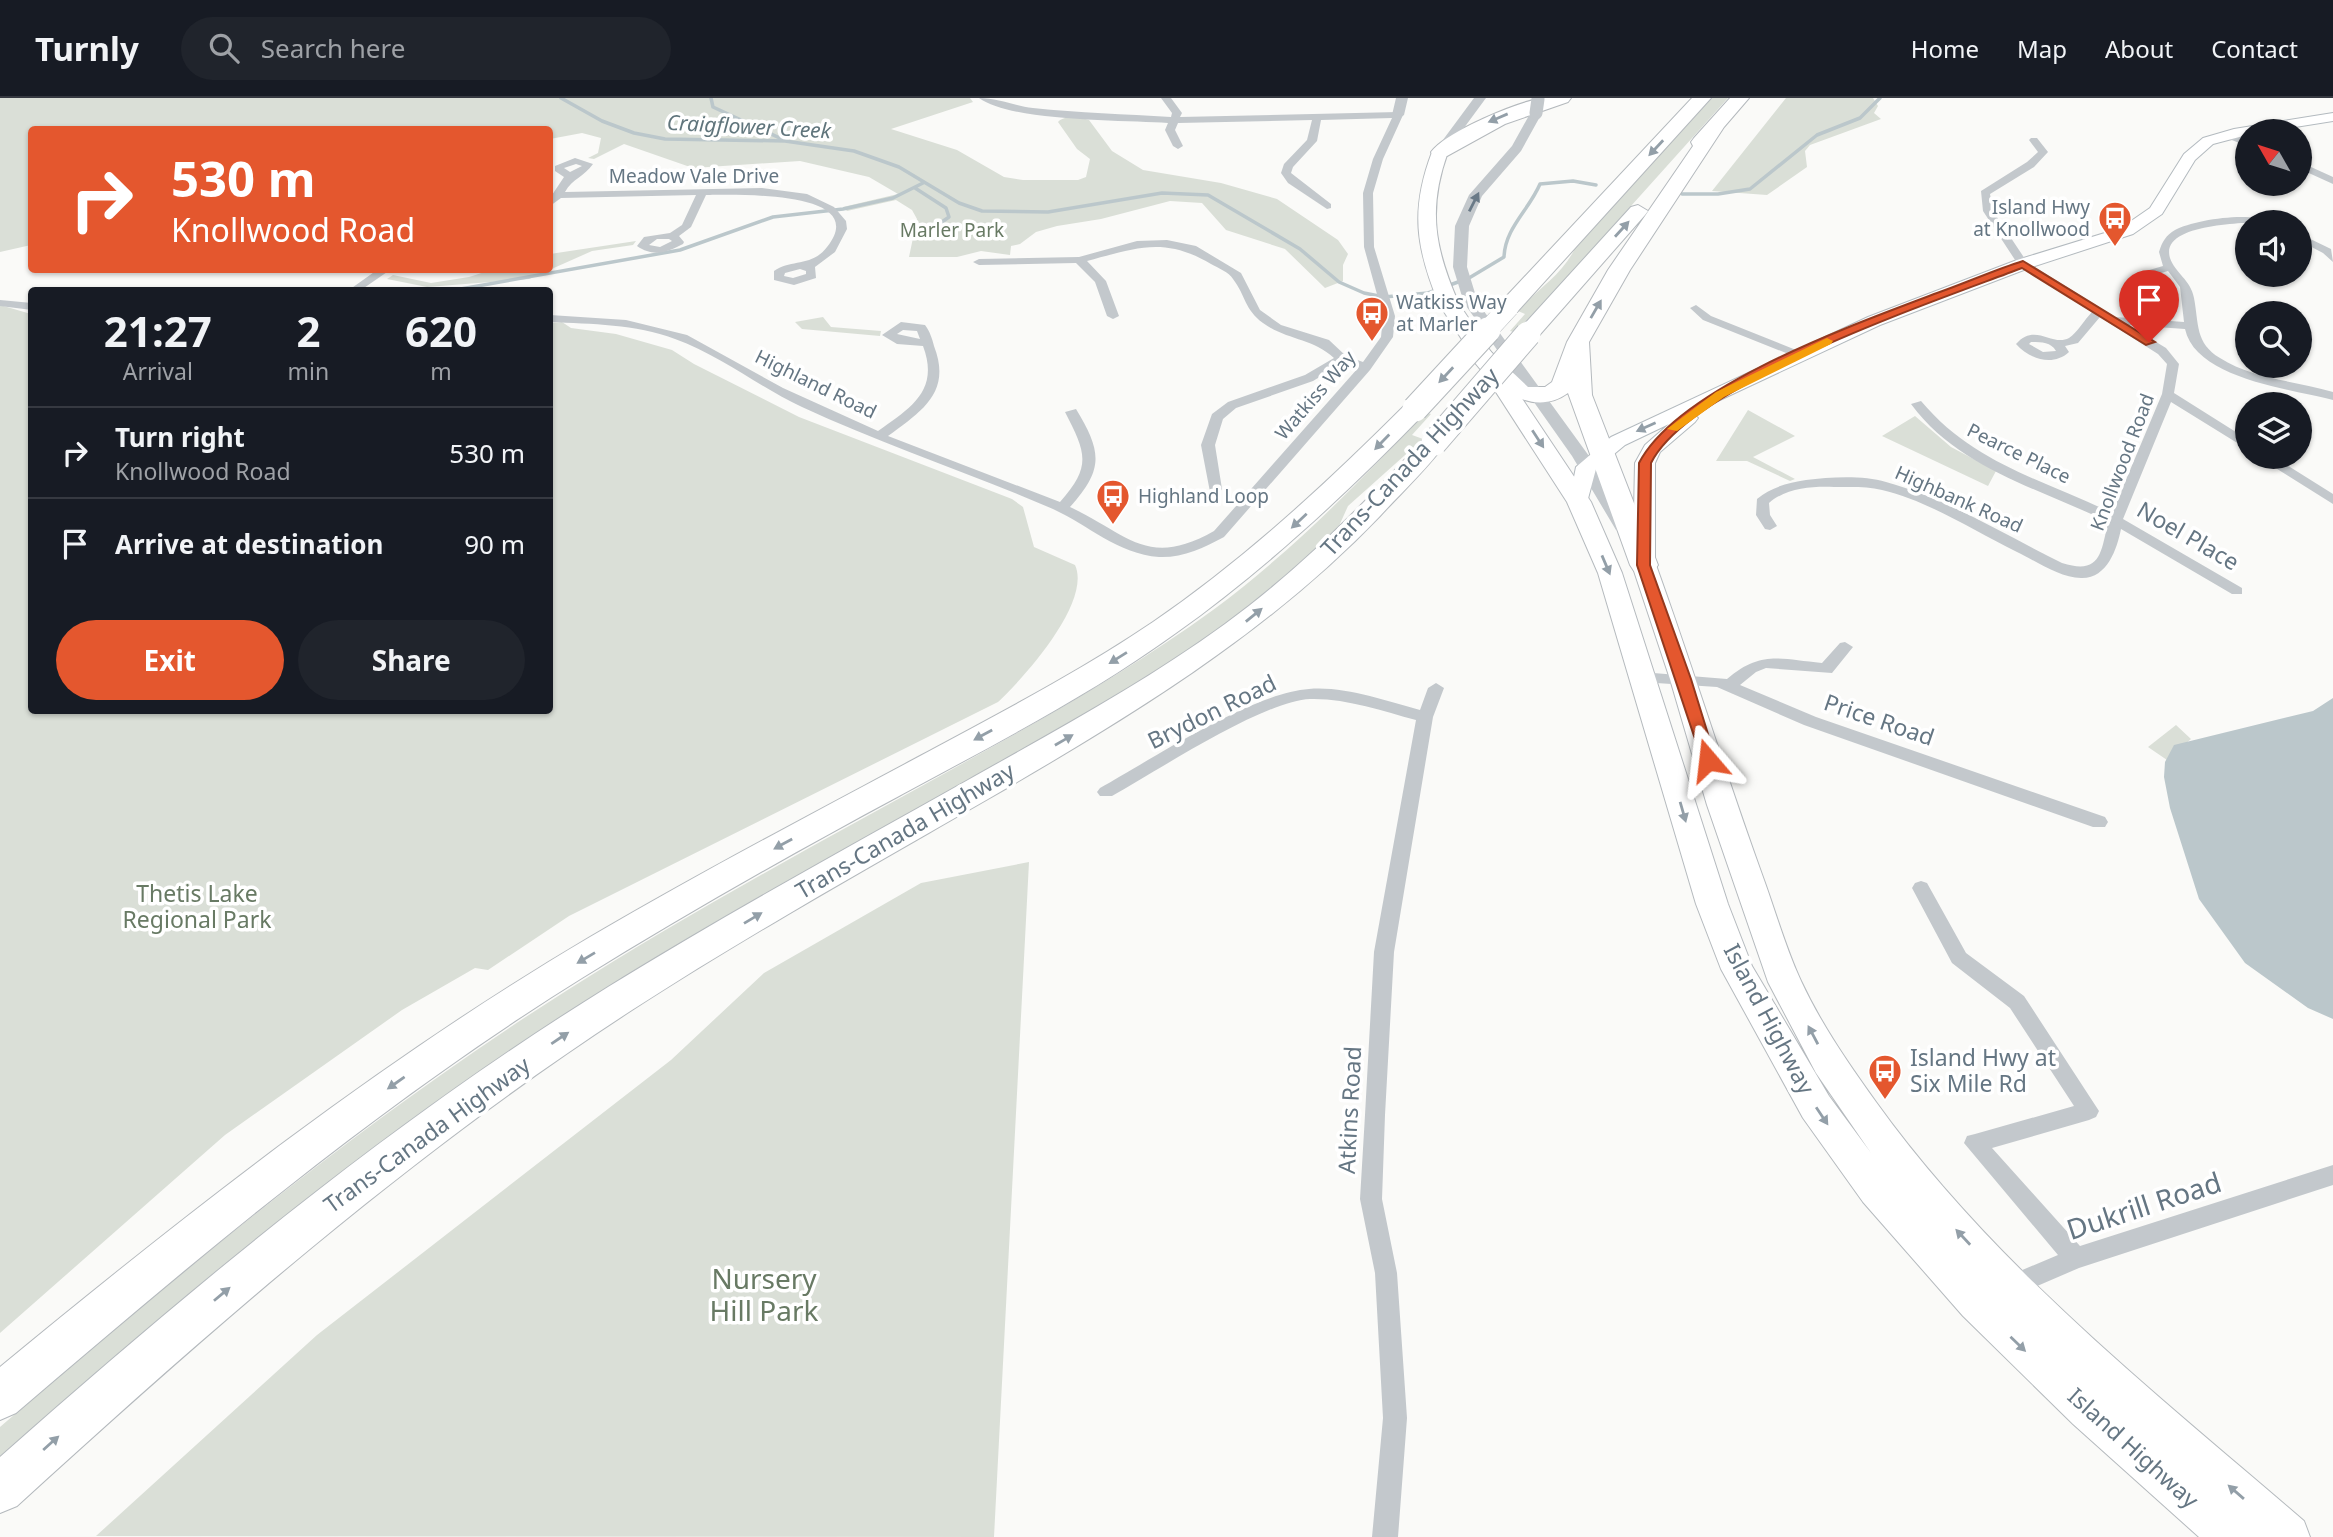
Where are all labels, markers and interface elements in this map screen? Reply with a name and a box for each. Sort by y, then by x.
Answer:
search box [181,17,671,80]
text: Turnly [35,26,139,71]
icon: search [205,29,243,67]
text: Search here [261,30,405,66]
text: Home [1911,32,1979,65]
text: Map [2017,32,2067,65]
text: About [2105,32,2173,65]
text: Contact [2211,32,2298,65]
water label: Craigflower Creek [666,108,833,144]
one-way arrow [1487,113,1508,124]
north arrow [2235,119,2312,196]
map controls [2235,119,2312,469]
one-way arrow [1648,139,1664,156]
text: 530 m [171,145,316,211]
icon: right [56,154,147,245]
street label: Meadow Vale Drive [609,163,779,189]
one-way arrow [1468,192,1480,212]
place label: Island Hwy at Knollwood [1973,194,2090,242]
bus stop icon: Island Hwy at Knollwood [2096,199,2134,248]
text: Knollwood Road [171,208,415,251]
button: sound [2235,210,2312,287]
park label: Marler Park [900,217,1004,243]
one-way arrow [1614,221,1630,238]
pin [2119,270,2179,342]
icon: arrive [2130,281,2168,319]
place label: Watkiss Way at Marler [1396,289,1507,337]
bus stop icon: Watkiss Way at Marler [1353,294,1391,343]
one-way arrow [1590,299,1602,318]
button: search [2235,301,2312,378]
text: 21:27 [104,302,212,359]
text: 2 [296,302,320,359]
text: 620 [405,302,477,359]
street label: Highland Road [751,343,881,425]
street label: Watkiss Way [1269,344,1361,445]
text: Arrival [123,355,193,387]
text: min [288,355,329,387]
text: m [430,355,452,387]
street label: Trans-Canada Highway [1313,360,1506,563]
one-way arrow [1438,366,1454,384]
street label: Knollwood Road [2084,390,2160,534]
button: layers [2235,392,2312,469]
street label: Pearce Place [1963,417,2075,489]
text: Turn right [115,419,245,455]
one-way arrow [1636,421,1656,433]
one-way arrow [1532,429,1545,449]
one-way arrow [1375,433,1391,450]
icon: right [56,434,94,472]
text: 530 m [449,435,525,471]
text: Knollwood Road [115,455,291,487]
street label: Highbank Road [1891,459,2027,539]
bus stop icon: Highland Loop [1094,477,1132,526]
place label: Highland Loop [1138,483,1269,509]
street label: Noel Place [2132,493,2245,577]
one-way arrow [1290,513,1308,529]
icon: arrive [56,525,94,563]
text: Arrive at destination [115,526,384,562]
text: 90 m [464,526,525,562]
one-way arrow [1600,555,1612,575]
one-way arrow [1245,608,1263,623]
button: Exit [56,620,284,700]
button: Share [298,620,525,700]
one-way arrow [1108,652,1127,665]
street label: Brydon Road [1142,666,1281,756]
street label: Price Road [1820,685,1939,753]
position arrow [1671,723,1745,797]
one-way arrow [973,729,993,741]
one-way arrow [1055,734,1074,746]
street label: Trans-Canada Highway [789,754,1020,906]
one-way arrow [1679,802,1689,823]
one-way arrow [774,838,793,850]
park label: Thetis Lake Regional Park [123,877,272,935]
one-way arrow [743,912,762,924]
street label: Island Highway [1717,938,1823,1100]
one-way arrow [577,952,596,964]
one-way arrow [1808,1025,1819,1045]
one-way arrow [551,1031,569,1045]
place label: Island Hwy at Six Mile Rd [1910,1041,2056,1099]
street label: Atkins Road [1330,1045,1368,1175]
street label: Trans-Canada Highway [317,1048,536,1220]
bus stop icon: Island Hwy at Six Mile Rd [1866,1052,1904,1101]
one-way arrow [387,1076,405,1090]
one-way arrow [1816,1106,1829,1126]
street label: Dukrill Road [2061,1162,2226,1248]
one-way arrow [1956,1229,1972,1246]
park label: Nursery Hill Park [710,1259,818,1329]
one-way arrow [214,1287,231,1302]
one-way arrow [2009,1336,2026,1352]
street label: Island Highway [2061,1380,2206,1515]
one-way arrow [42,1435,60,1451]
one-way arrow [2228,1485,2245,1500]

